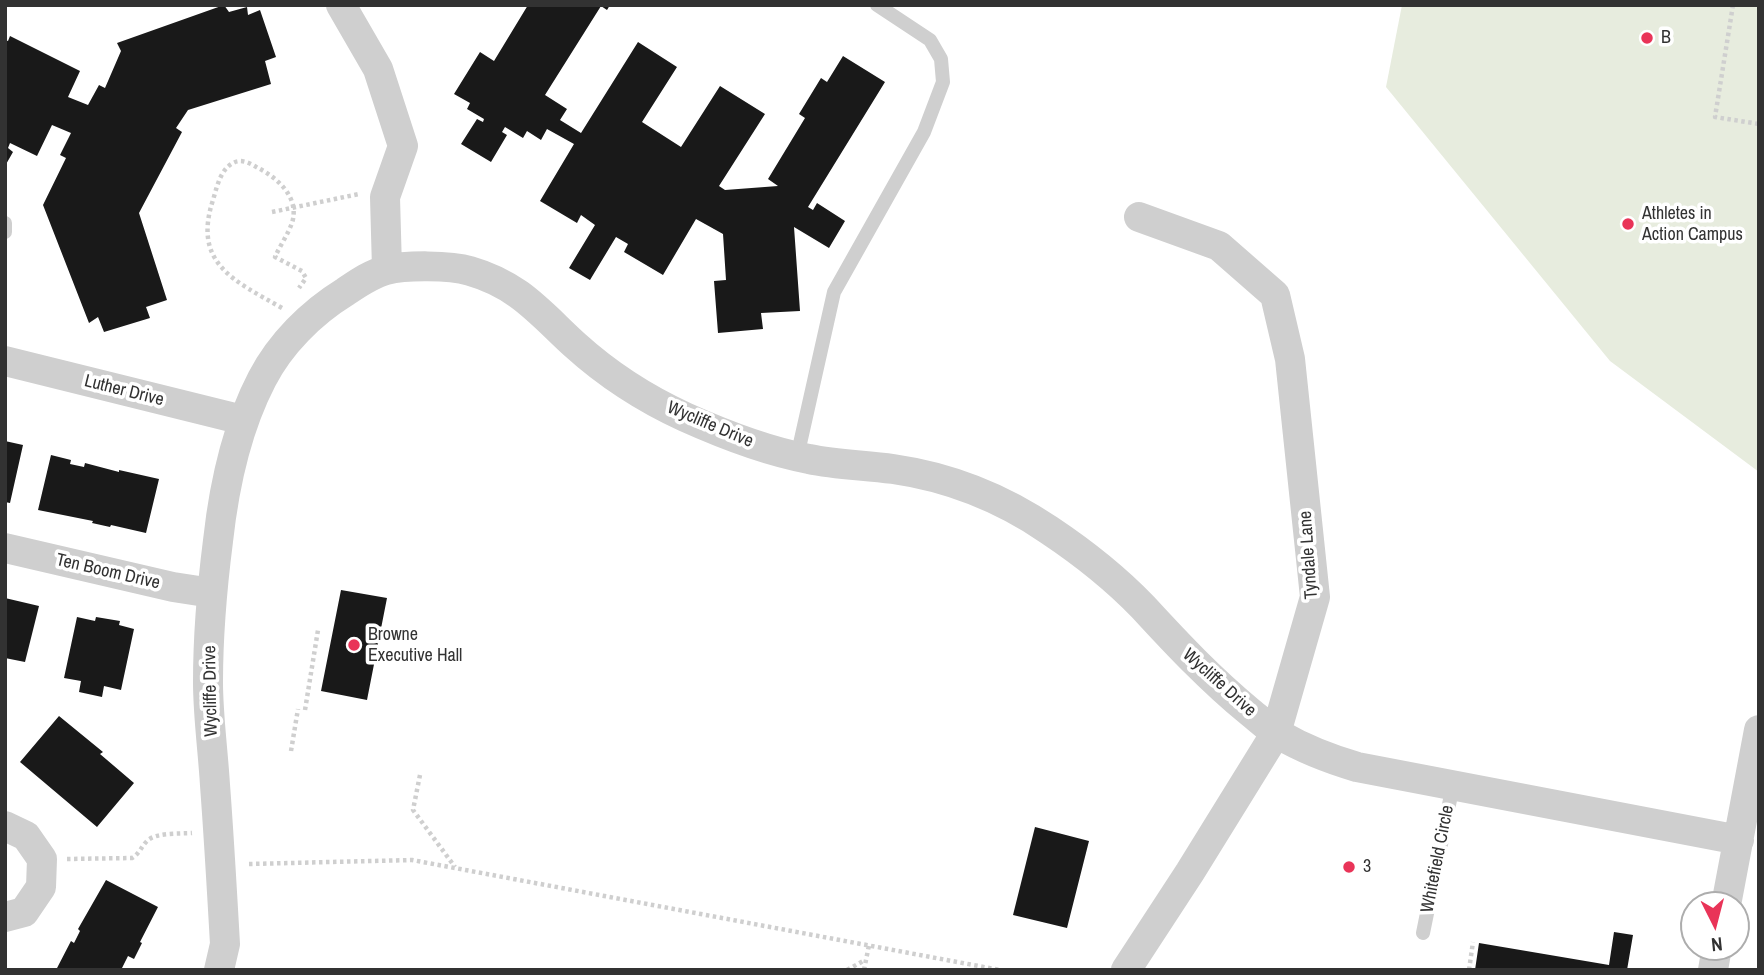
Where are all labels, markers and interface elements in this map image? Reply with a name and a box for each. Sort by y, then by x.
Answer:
place label: B [1661,27,1671,49]
marker: B [1639,30,1655,46]
place label: Athletes in Action Campus [1642,203,1743,246]
marker: Athletes in Action Campus [1620,216,1636,232]
street label: Luther Drive [82,371,166,411]
street label: Wycliffe Drive [664,397,756,453]
street label: Tyndale Lane [1295,510,1323,600]
street label: Ten Boom Drive [54,550,162,594]
place label: Browne Executive Hall [368,624,462,666]
marker: Browne Executive Hall [346,637,362,653]
street label: Wycliffe Drive [1178,644,1260,722]
street label: Wycliffe Drive [199,645,223,737]
street label: Whitefield Circle [1417,803,1459,915]
place label: 3 [1363,856,1371,878]
marker: 3 [1341,859,1357,875]
north arrow [1680,891,1750,961]
text: N [1710,931,1724,958]

